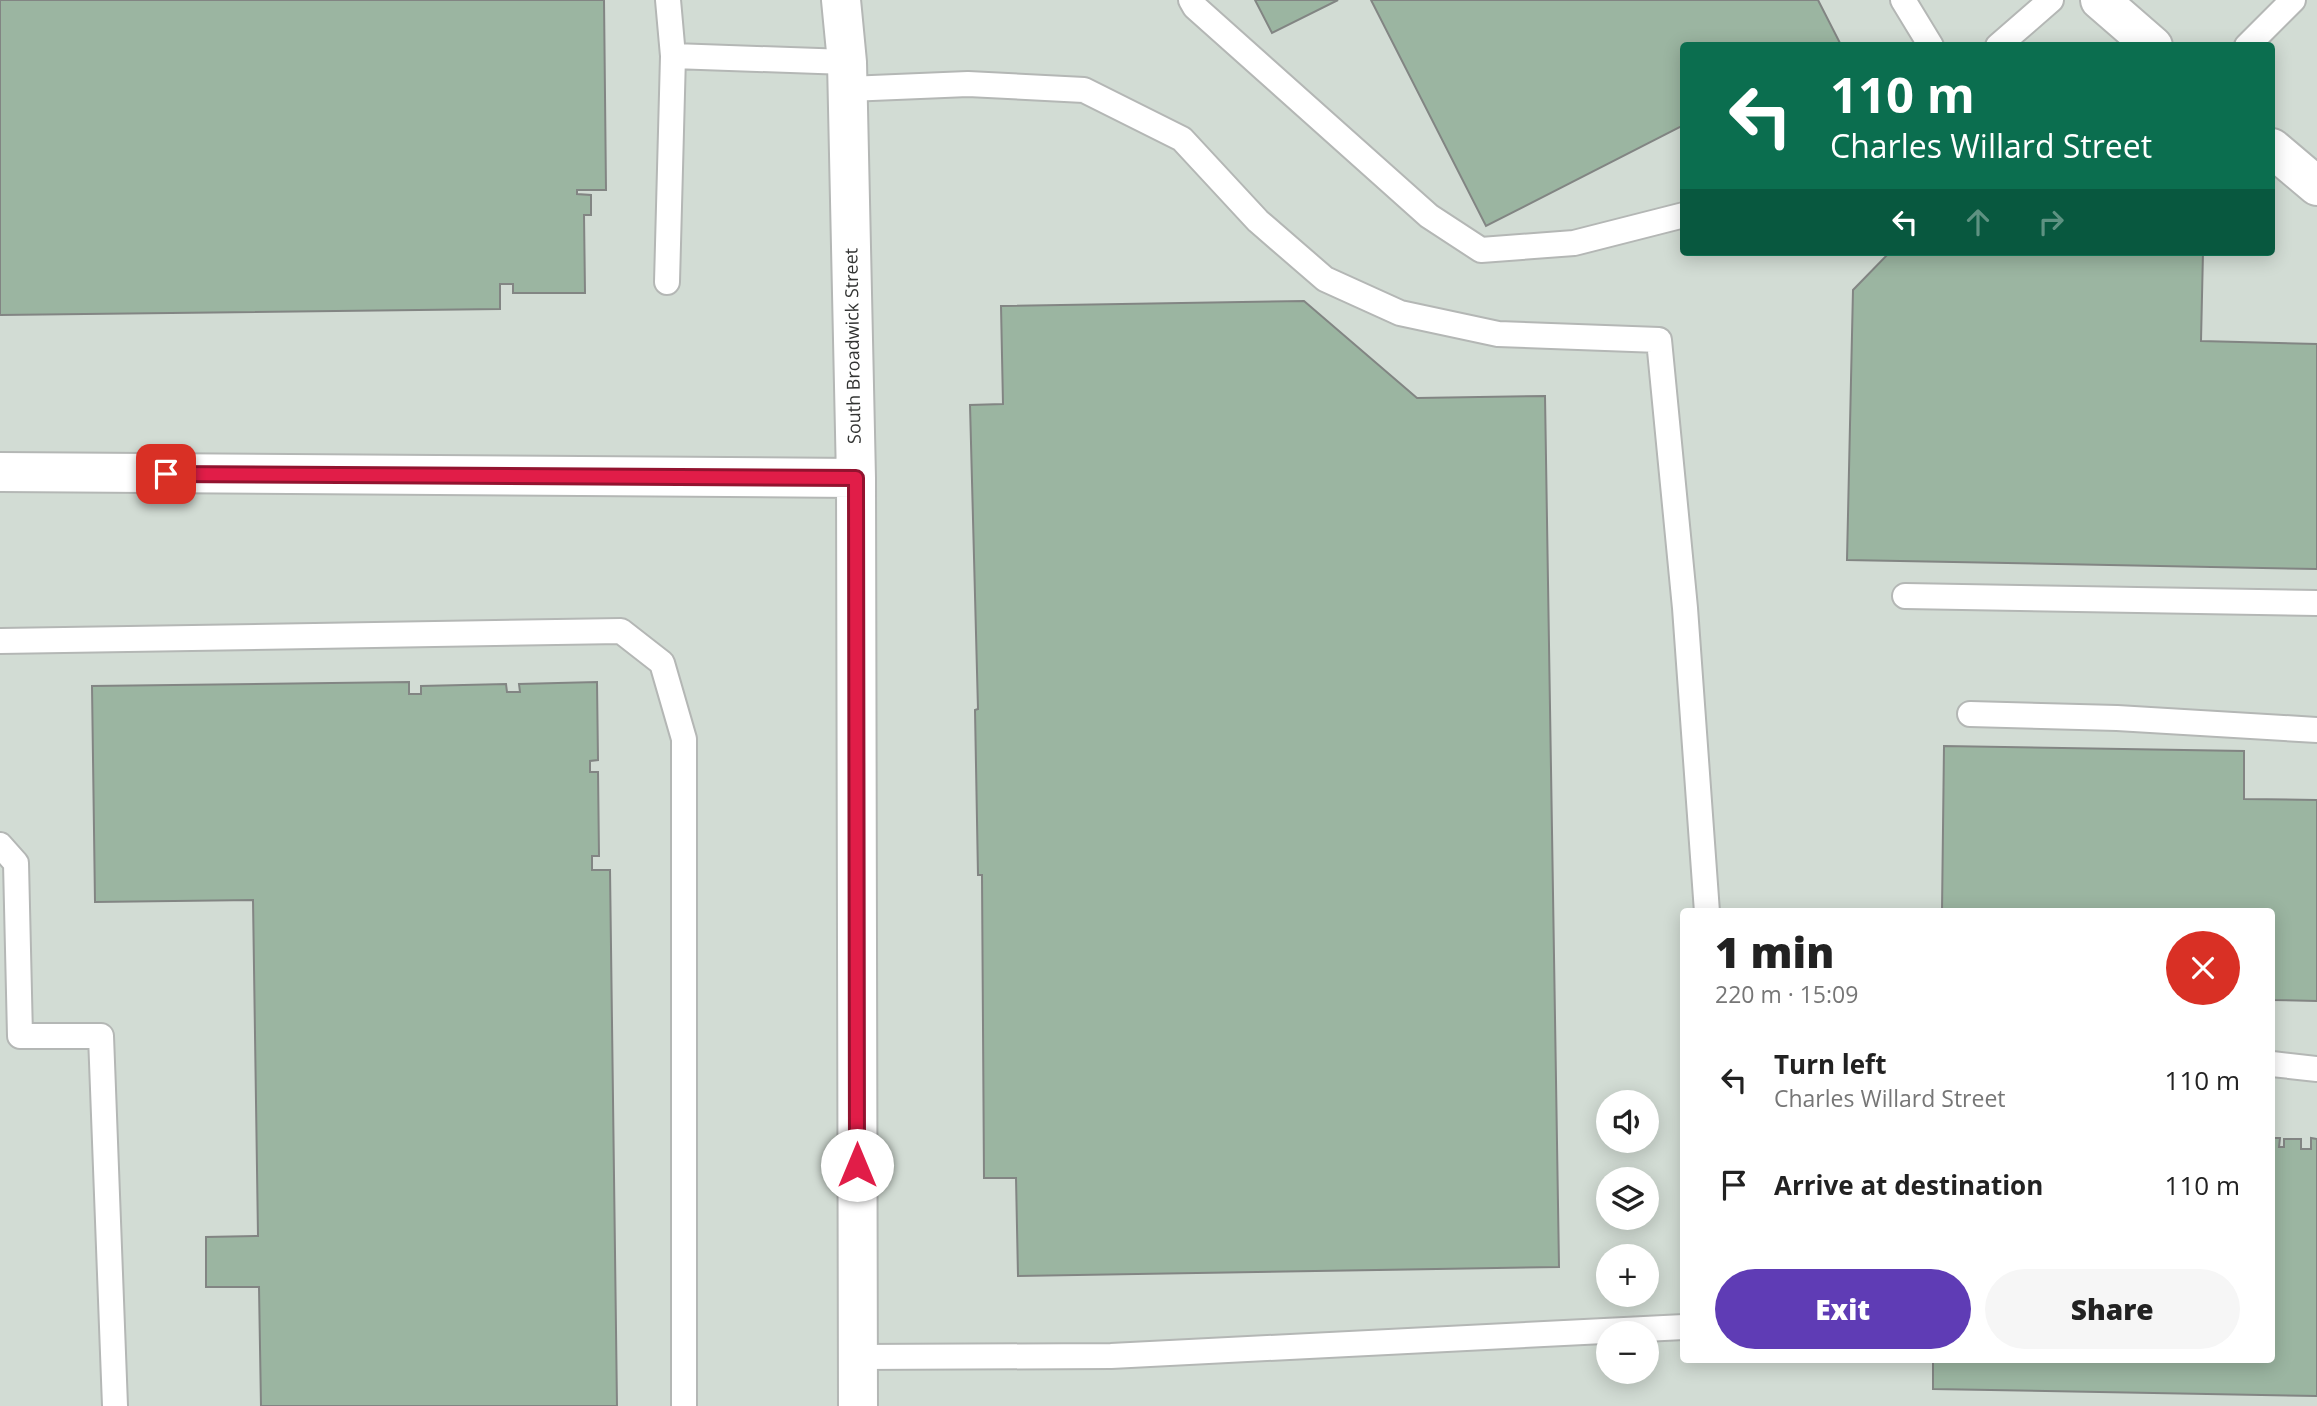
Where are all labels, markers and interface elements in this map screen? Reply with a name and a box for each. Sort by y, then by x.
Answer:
text: 110 m [1830,61,1975,127]
icon: left [1715,70,1806,161]
text: Charles Willard Street [1830,124,2152,167]
icon: left [1886,203,1924,241]
icon: ahead [1959,203,1997,241]
icon: right [2032,203,2070,241]
street label: South Broadwick Street [838,248,866,444]
pin [136,444,196,504]
icon: arrive [147,455,185,493]
text: 1 min [1715,923,1834,980]
button: close [2166,931,2240,1005]
text: 220 m · 15:09 [1715,978,1858,1010]
text: Turn left [1774,1046,1886,1082]
icon: left [1715,1061,1753,1099]
text: 110 m [2165,1062,2240,1098]
text: Charles Willard Street [1774,1082,2006,1114]
map controls [1596,1090,1659,1384]
button: sound [1596,1090,1659,1153]
position arrow [820,1128,894,1202]
icon: arrive [1715,1166,1753,1204]
button: layers [1596,1167,1659,1230]
text: Arrive at destination [1774,1167,2043,1203]
text: 110 m [2165,1167,2240,1203]
button: + [1596,1244,1659,1307]
button: Exit [1715,1269,1971,1349]
button: Share [1985,1269,2240,1349]
button: − [1596,1321,1659,1384]

